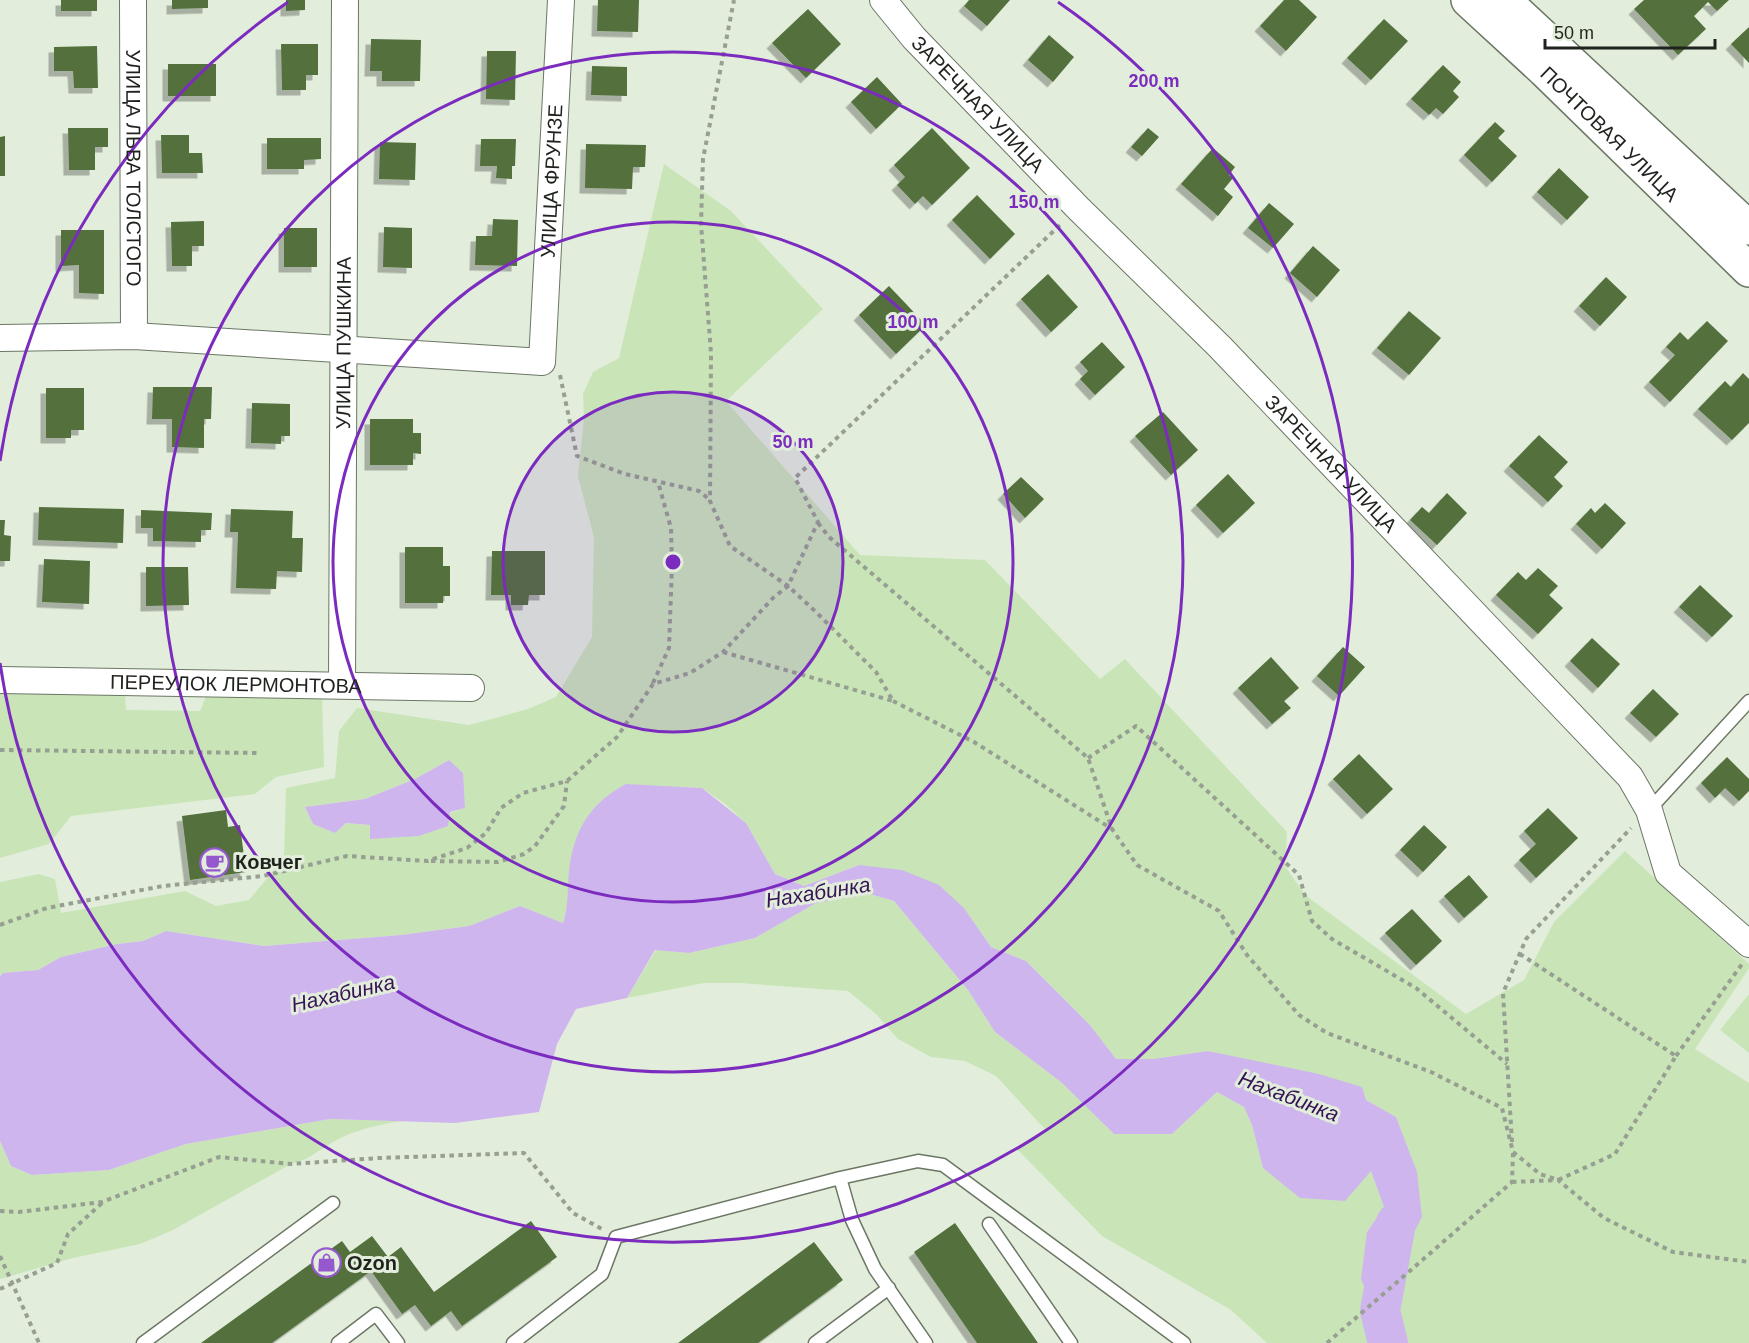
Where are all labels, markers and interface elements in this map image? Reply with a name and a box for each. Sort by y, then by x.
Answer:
scale bar [1545,12,1714,50]
text: 50 m [1554,23,1594,43]
street label: ЗАРЕЧНАЯ УЛИЦА [907,31,1049,177]
street label: УЛИЦА ЛЬВА ТОЛСТОГО [122,50,145,286]
street label: ПОЧТОВАЯ УЛИЦА [1536,62,1683,206]
text: 200 m [1128,71,1180,91]
street label: УЛИЦА ФРУНЗЕ [536,104,567,259]
text: 150 m [1008,192,1060,212]
street label: УЛИЦА ПУШКИНА [332,256,355,429]
text: 100 m [887,312,939,332]
street label: ЗАРЕЧНАЯ УЛИЦА [1261,390,1402,537]
text: 50 m [772,432,814,452]
centre of rings [663,552,683,572]
street label: ПЕРЕУЛОК ЛЕРМОНТОВА [110,671,363,697]
cafe icon: Ковчег [198,846,230,878]
place label: Ковчег [235,851,302,873]
water label: Нахабинка [764,872,872,912]
water label: Нахабинка [289,970,397,1016]
water label: Нахабинка [1236,1066,1342,1126]
shop icon: Ozon [310,1247,342,1279]
place label: Ozon [347,1252,397,1274]

